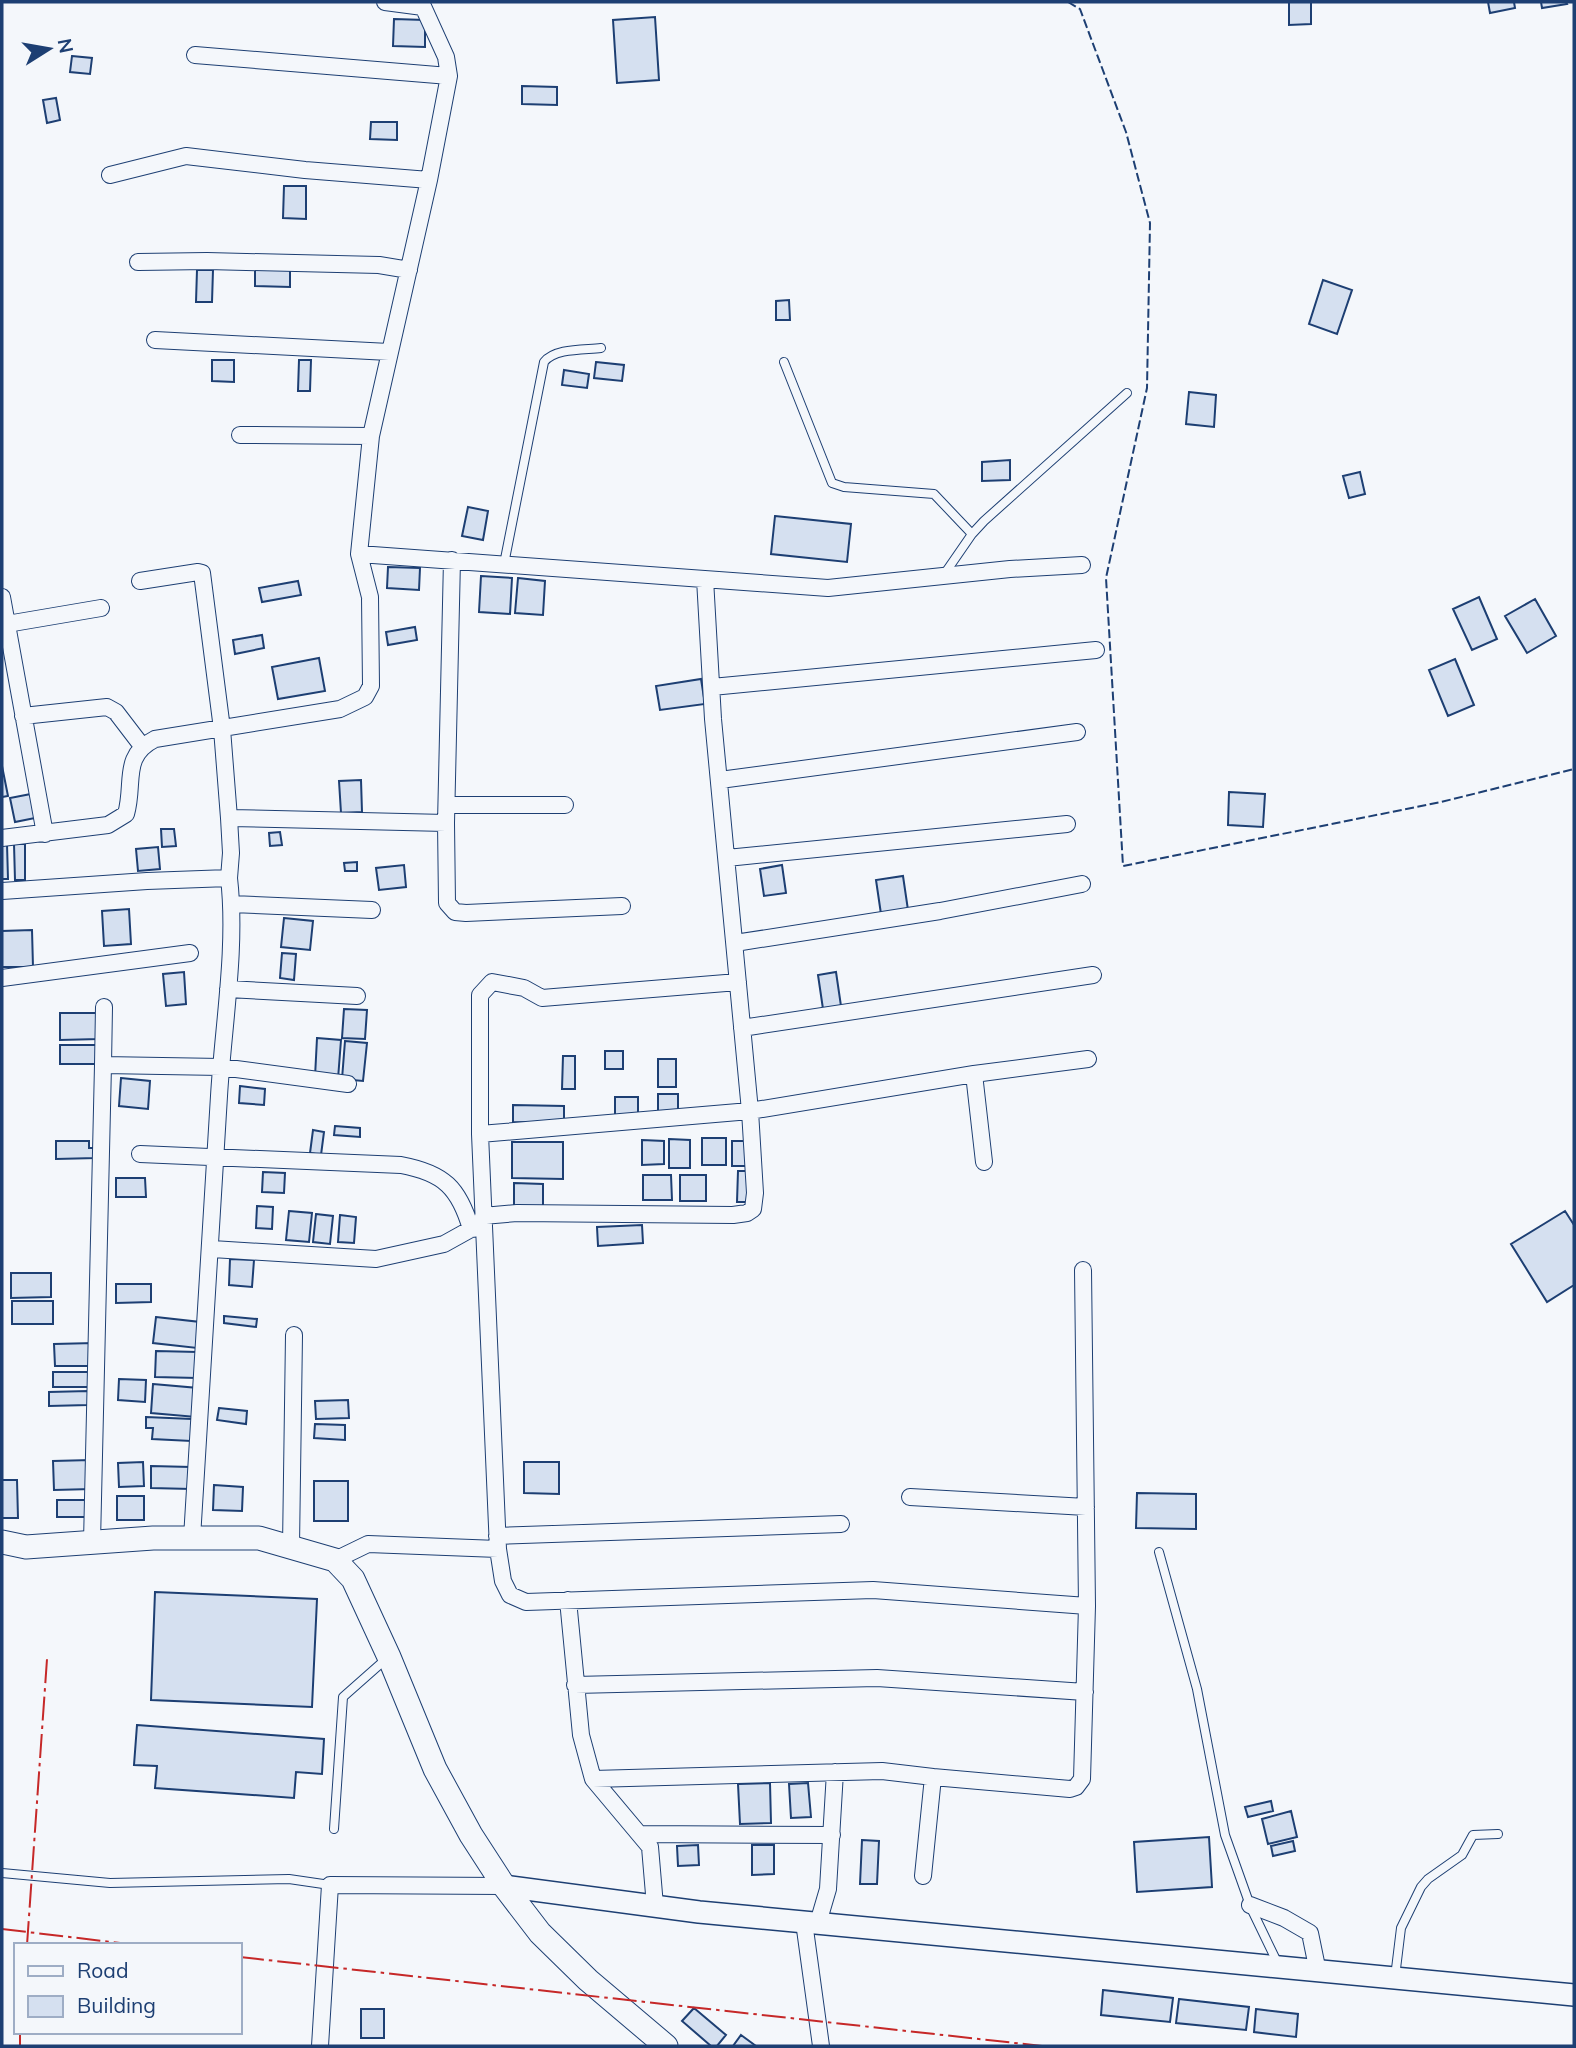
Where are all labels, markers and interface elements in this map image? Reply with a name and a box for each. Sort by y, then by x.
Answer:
north arrow [14,14,84,84]
text: N [53,36,79,55]
legend [14,1943,242,2034]
text: Road [77,1957,128,1983]
text: Building [77,1992,156,2018]

